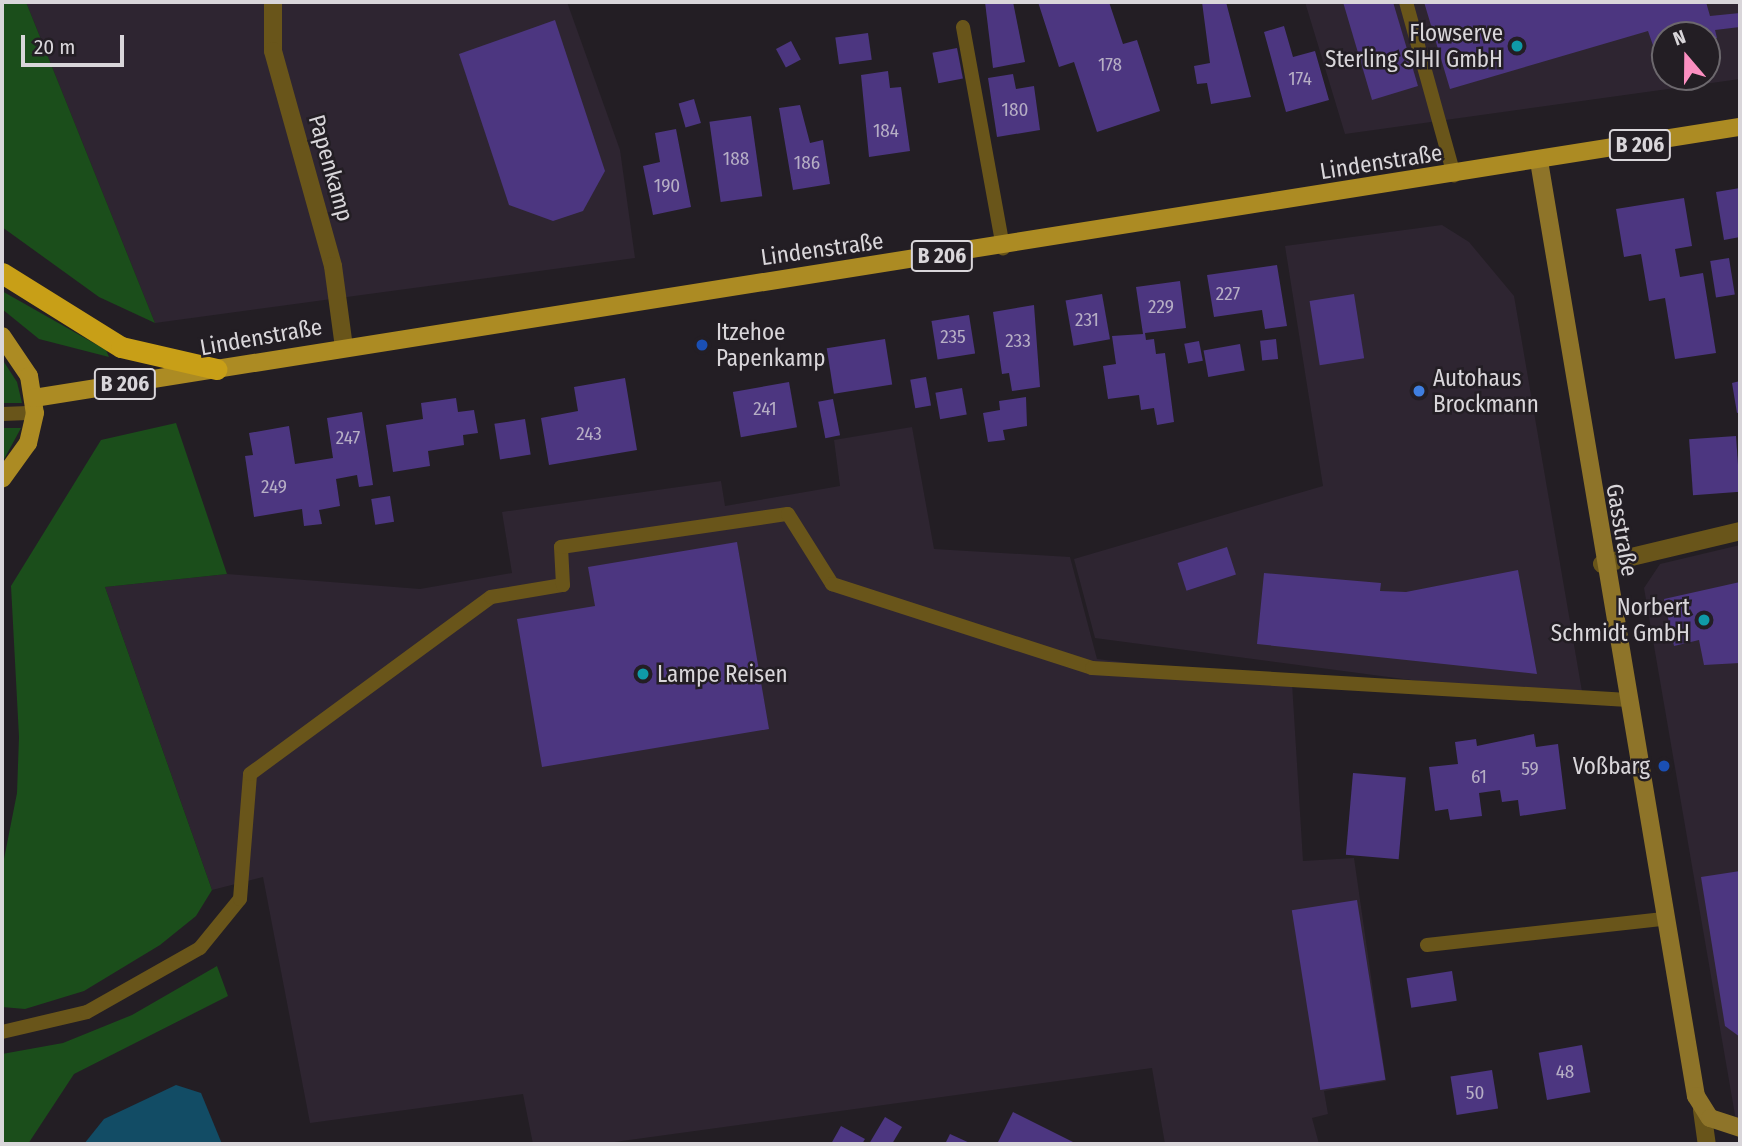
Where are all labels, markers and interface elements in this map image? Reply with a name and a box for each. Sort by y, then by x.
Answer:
place label: Flowserve Sterling SIHI GmbH [1325,19,1503,73]
scale bar [24,21,128,65]
north arrow [1651,21,1721,91]
text: N [1670,25,1689,50]
text: 20 m [34,34,75,60]
marker: Flowserve Sterling SIHI GmbH [1509,38,1525,54]
house number: 178 [1098,54,1122,76]
house number: 174 [1288,68,1312,90]
house number: 180 [1002,99,1028,121]
street label: Papenkamp [303,112,359,224]
house number: 184 [873,120,899,142]
road number: B 206 [1608,128,1672,162]
street label: Lindenstraße [1318,139,1444,185]
house number: 188 [723,148,749,170]
house number: 186 [794,152,820,174]
house number: 190 [654,175,680,197]
street label: Lindenstraße [759,227,885,271]
road number: B 206 [911,238,974,274]
house number: 227 [1216,283,1240,305]
house number: 229 [1148,296,1174,318]
house number: 231 [1075,309,1099,331]
street label: Lindenstraße [198,313,324,361]
place label: Itzehoe Papenkamp [716,318,825,372]
house number: 235 [940,326,966,348]
house number: 233 [1005,330,1031,352]
marker: Itzehoe Papenkamp [694,337,710,353]
place label: Autohaus Brockmann [1433,364,1539,418]
road number: B 206 [94,366,156,402]
marker: Autohaus Brockmann [1411,383,1427,399]
house number: 241 [753,398,777,420]
house number: 243 [576,423,602,445]
house number: 247 [336,427,360,449]
house number: 249 [261,476,287,498]
street label: Gasstraße [1600,482,1644,578]
place label: Norbert Schmidt GmbH [1551,593,1690,647]
marker: Norbert Schmidt GmbH [1696,612,1712,628]
place label: Lampe Reisen [657,660,788,688]
marker: Lampe Reisen [635,666,651,682]
place label: Voßbarg [1573,752,1650,780]
house number: 59 [1521,758,1539,780]
marker: Voßbarg [1656,758,1672,774]
house number: 61 [1471,766,1487,788]
house number: 48 [1556,1061,1574,1083]
house number: 50 [1466,1082,1484,1104]

